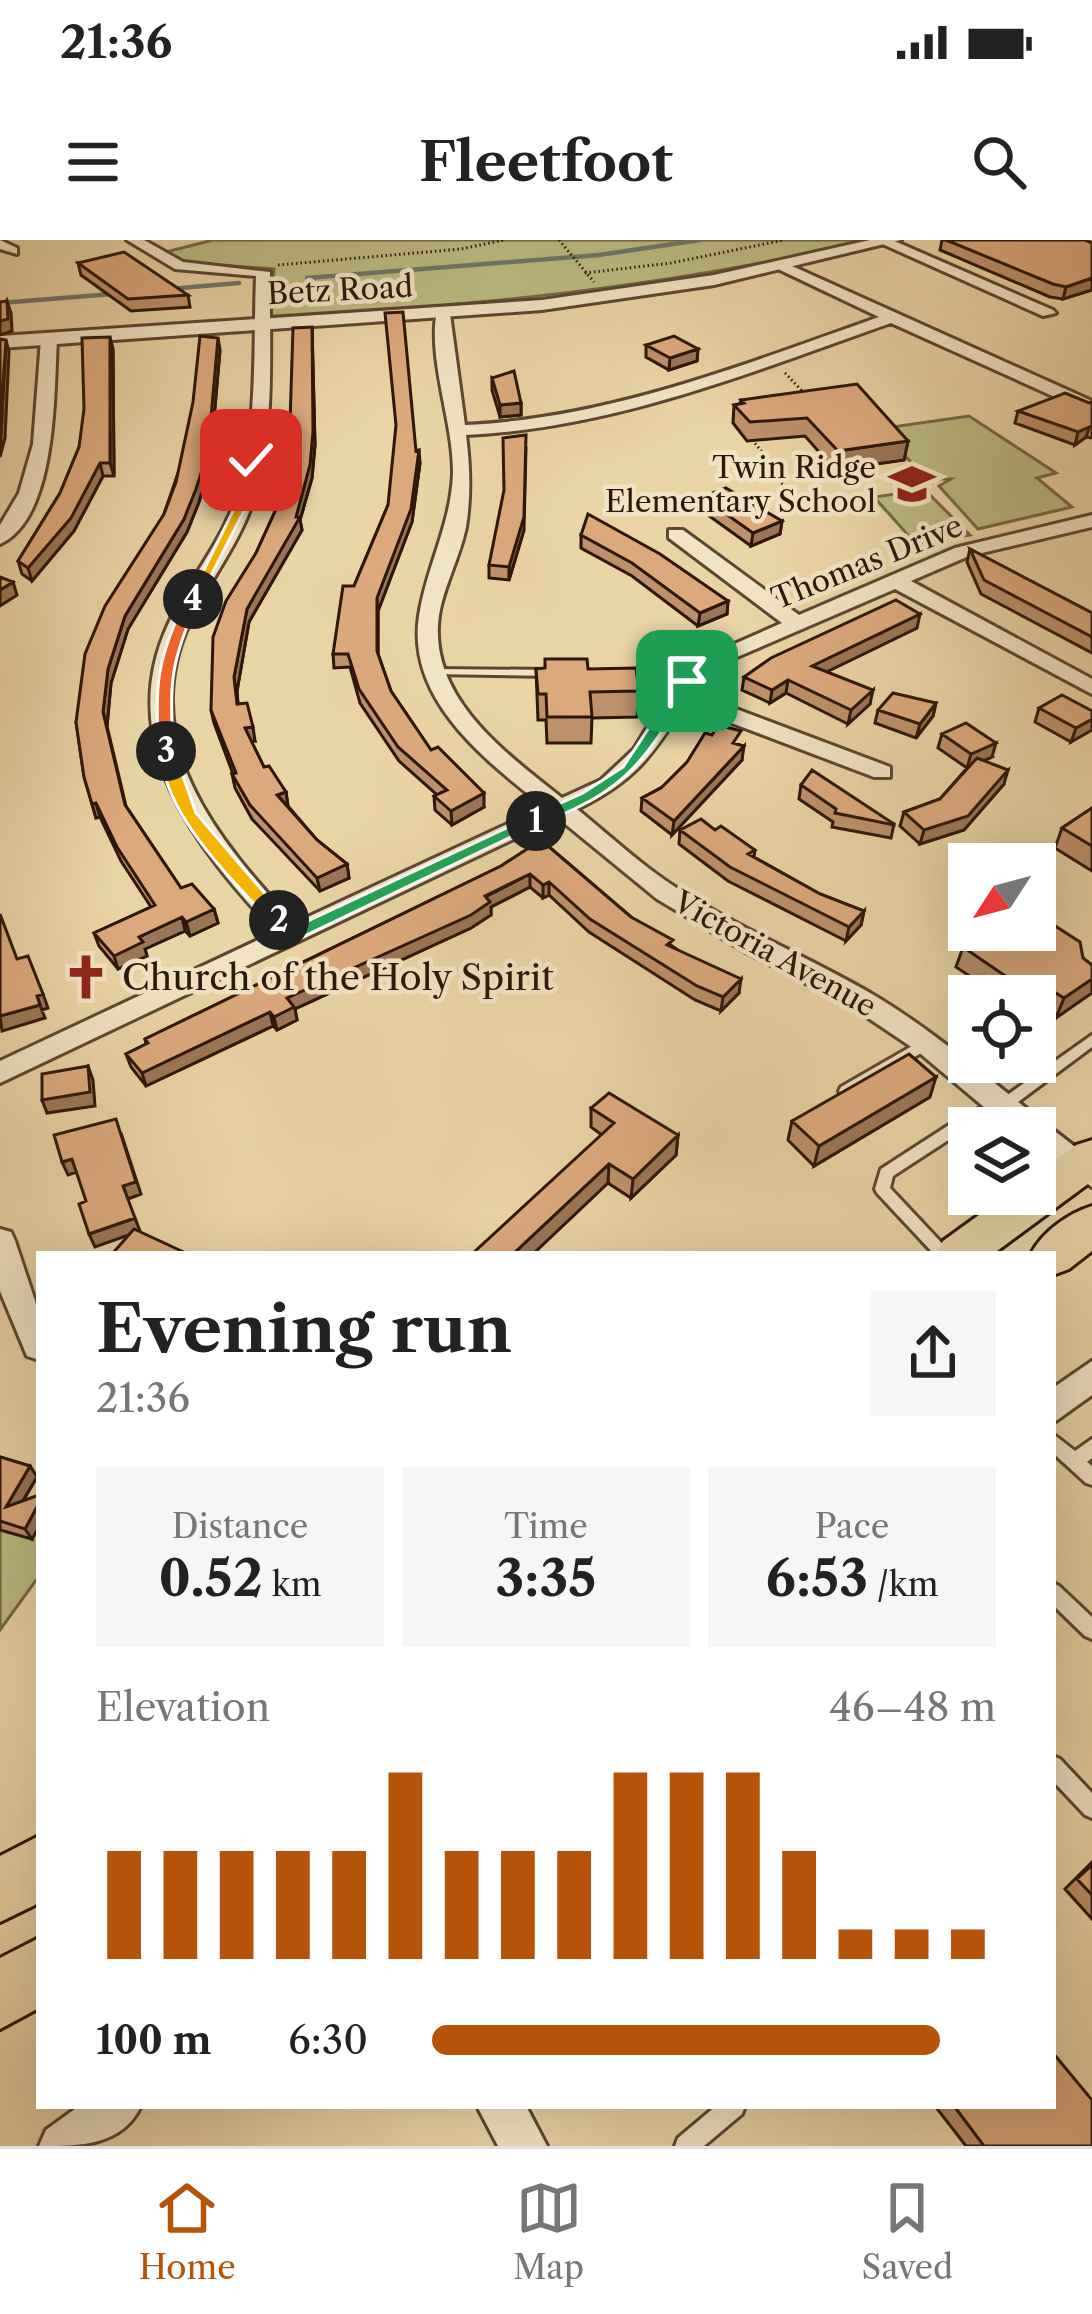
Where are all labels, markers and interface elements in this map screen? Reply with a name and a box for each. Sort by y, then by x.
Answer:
text: 21:36 [60,14,173,70]
icon: menu [60,129,126,195]
text: Fleetfoot [419,129,673,195]
icon: search [966,129,1032,195]
street label: Betz Road [266,268,414,312]
pin [200,409,302,511]
icon: check [218,427,284,493]
place label: Twin Ridge Elementary School [605,449,876,520]
school or university icon: Twin Ridge Elementary School [887,459,937,509]
street label: Thomas Drive [766,507,968,617]
pin: 4 [163,569,223,629]
text: 4 [183,578,203,619]
pin [636,630,738,732]
icon: arrive [654,648,720,714]
pin: 3 [136,721,196,781]
text: 3 [157,730,175,771]
pin: 1 [506,791,566,851]
text: 1 [529,800,543,841]
north arrow [948,843,1056,951]
map controls [948,843,1056,1215]
street label: Victoria Avenue [666,883,883,1025]
pin: 2 [249,890,309,950]
text: 2 [269,899,289,940]
church icon: Church of the Holy Spirit [61,952,111,1002]
place label: Church of the Holy Spirit [122,955,554,999]
button: locate [948,975,1056,1083]
button: layers [948,1107,1056,1215]
text: Evening run [96,1288,512,1369]
button: share [870,1290,996,1416]
text: 21:36 [96,1374,190,1422]
text: Distance [172,1506,308,1547]
text: Time [504,1506,588,1547]
text: Pace [815,1506,889,1547]
text: 0.52 [159,1547,263,1609]
text: 3:35 [496,1547,596,1609]
text: 6:53 [765,1547,868,1609]
text: km [263,1564,321,1605]
text: /km [868,1564,939,1605]
text: Elevation [96,1683,270,1731]
text: 46–48 m [829,1683,996,1731]
text: 100 m [96,2016,212,2064]
text: 6:30 [288,2016,368,2064]
tab: Home [139,2175,236,2288]
tab: Map [513,2175,584,2288]
tab: Saved [862,2175,953,2288]

